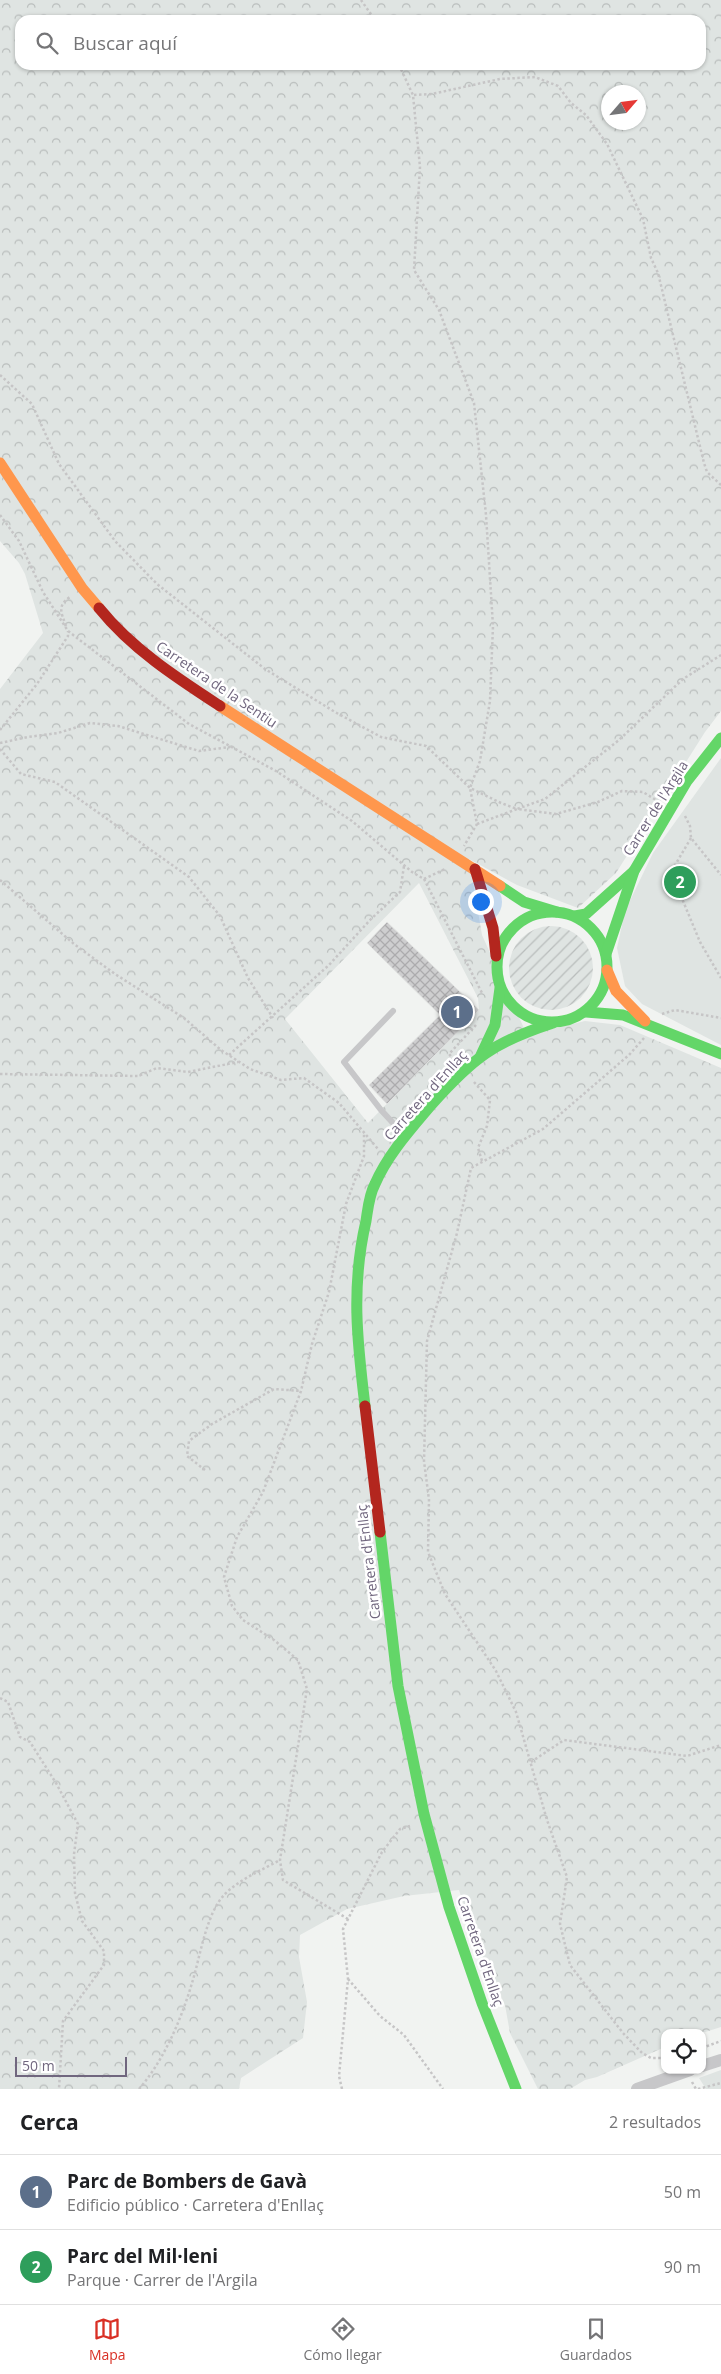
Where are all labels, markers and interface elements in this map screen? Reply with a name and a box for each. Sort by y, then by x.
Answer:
search box [15,15,706,70]
icon: search [33,29,61,57]
text: Buscar aquí [73,30,177,56]
north arrow [601,85,646,130]
street label: Carretera de la Sentiu [153,636,281,732]
street label: Carrer de l'Argila [618,757,692,859]
pin: 2 [664,863,696,901]
your location [468,889,494,915]
pin: 1 [441,993,473,1031]
street label: Carretera d'Enllaç [379,1046,471,1144]
street label: Carretera d'Enllaç [352,1503,384,1620]
street label: Carretera d'Enllaç [453,1893,509,2009]
map controls [661,2029,706,2074]
button: locate [661,2029,706,2074]
scale bar [15,2054,128,2077]
text: 50 m [22,2056,55,2075]
text: Cerca [20,2108,79,2136]
text: 2 resultados [609,2111,701,2133]
text: Parc de Bombers de Gavà [67,2168,307,2194]
text: 1 [31,2181,41,2203]
text: 50 m [664,2181,701,2203]
text: Edificio público · Carretera d'Enllaç [67,2194,324,2216]
text: Parc del Mil·leni [67,2243,218,2269]
text: 2 [31,2256,41,2278]
text: 90 m [664,2256,701,2278]
text: Parque · Carrer de l'Argila [67,2269,258,2291]
tab: Mapa [89,2315,126,2364]
tab: Cómo llegar [304,2315,382,2364]
tab: Guardados [560,2315,632,2364]

